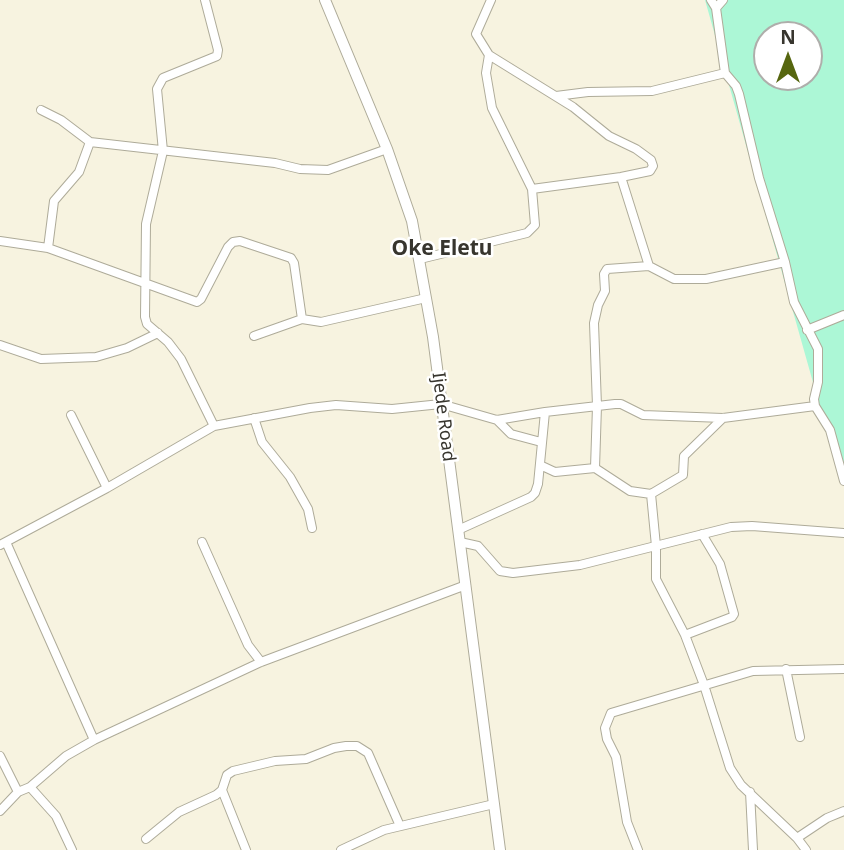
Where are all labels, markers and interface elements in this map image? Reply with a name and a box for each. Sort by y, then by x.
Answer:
north arrow [753,21,823,91]
text: N [780,24,796,50]
district label: Oke Eletu [392,236,492,262]
street label: Ijede Road [427,371,459,463]

